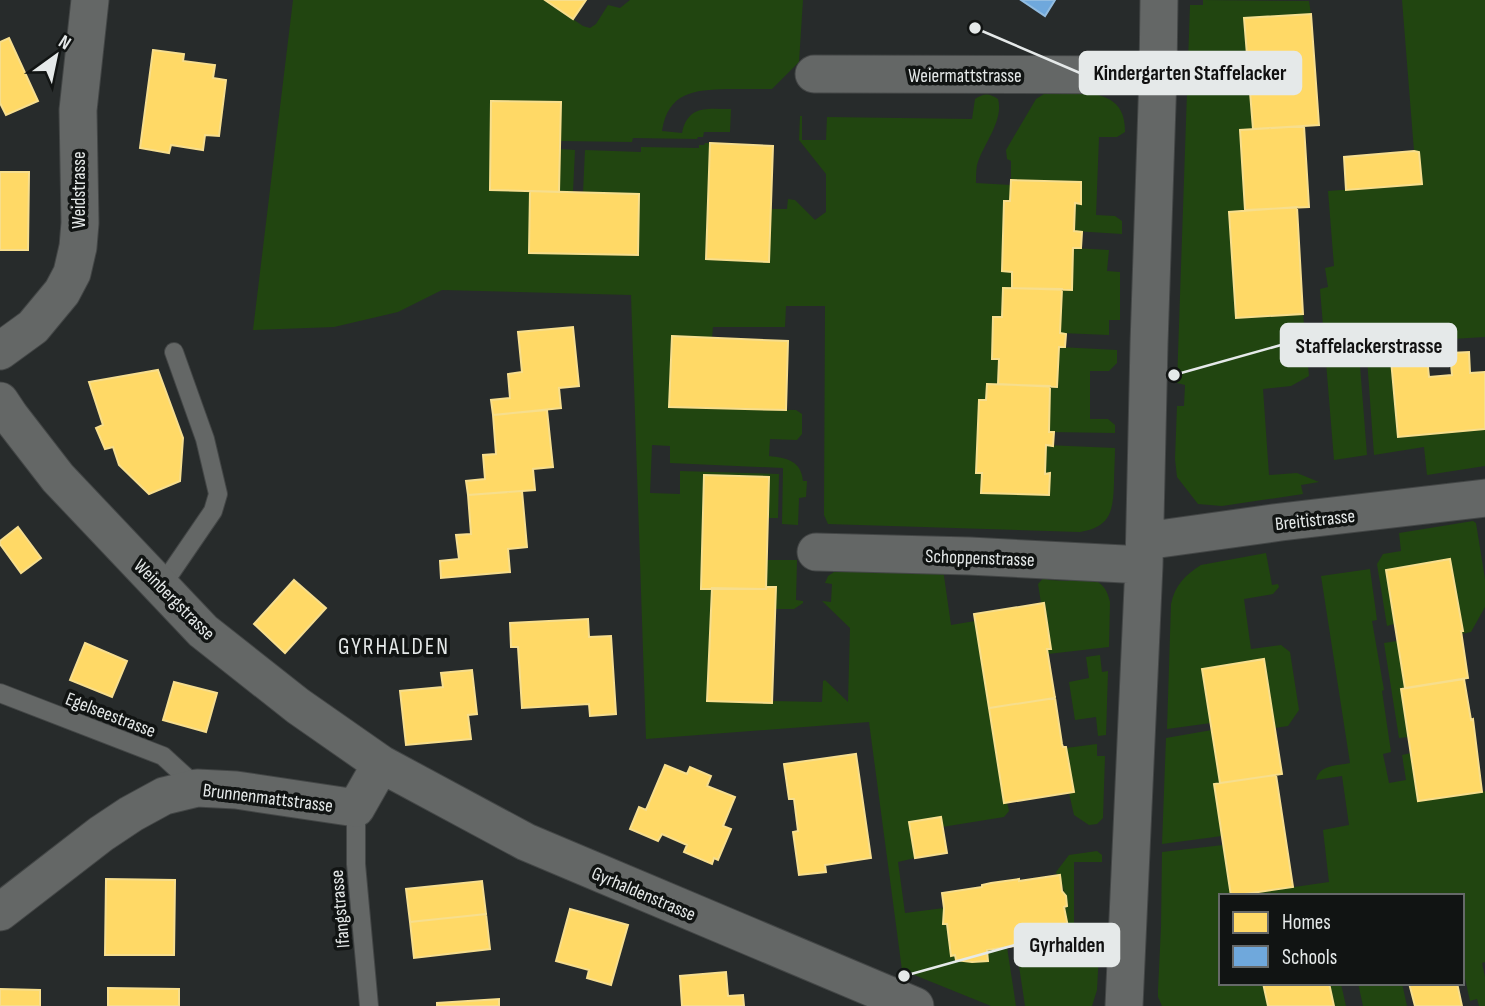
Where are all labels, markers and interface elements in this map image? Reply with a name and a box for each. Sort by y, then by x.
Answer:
north arrow [21,21,91,91]
text: N [54,31,75,55]
callout: Kindergarten Staffelacker [1080,52,1301,94]
text: Kindergarten Staffelacker [1093,61,1287,86]
street label: Weiermattstrasse [908,65,1022,88]
street label: Weidstrasse [68,151,91,229]
callout: Staffelackerstrasse [1281,324,1456,366]
text: Staffelackerstrasse [1296,334,1443,359]
street label: Breitistrasse [1274,505,1356,536]
street label: Schoppenstrasse [925,545,1035,572]
street label: Weinbergstrasse [128,555,219,646]
district label: GYRHALDEN [338,633,450,661]
street label: Egelseestrasse [62,688,159,743]
street label: Brunnenmattstrasse [201,779,334,818]
street label: Gyrhaldenstrasse [588,862,699,927]
street label: Ifangstrasse [326,869,355,949]
legend [1219,894,1464,985]
text: Homes [1282,910,1331,935]
callout: Gyrhalden [1015,924,1119,966]
text: Gyrhalden [1029,933,1105,958]
text: Schools [1282,945,1337,970]

